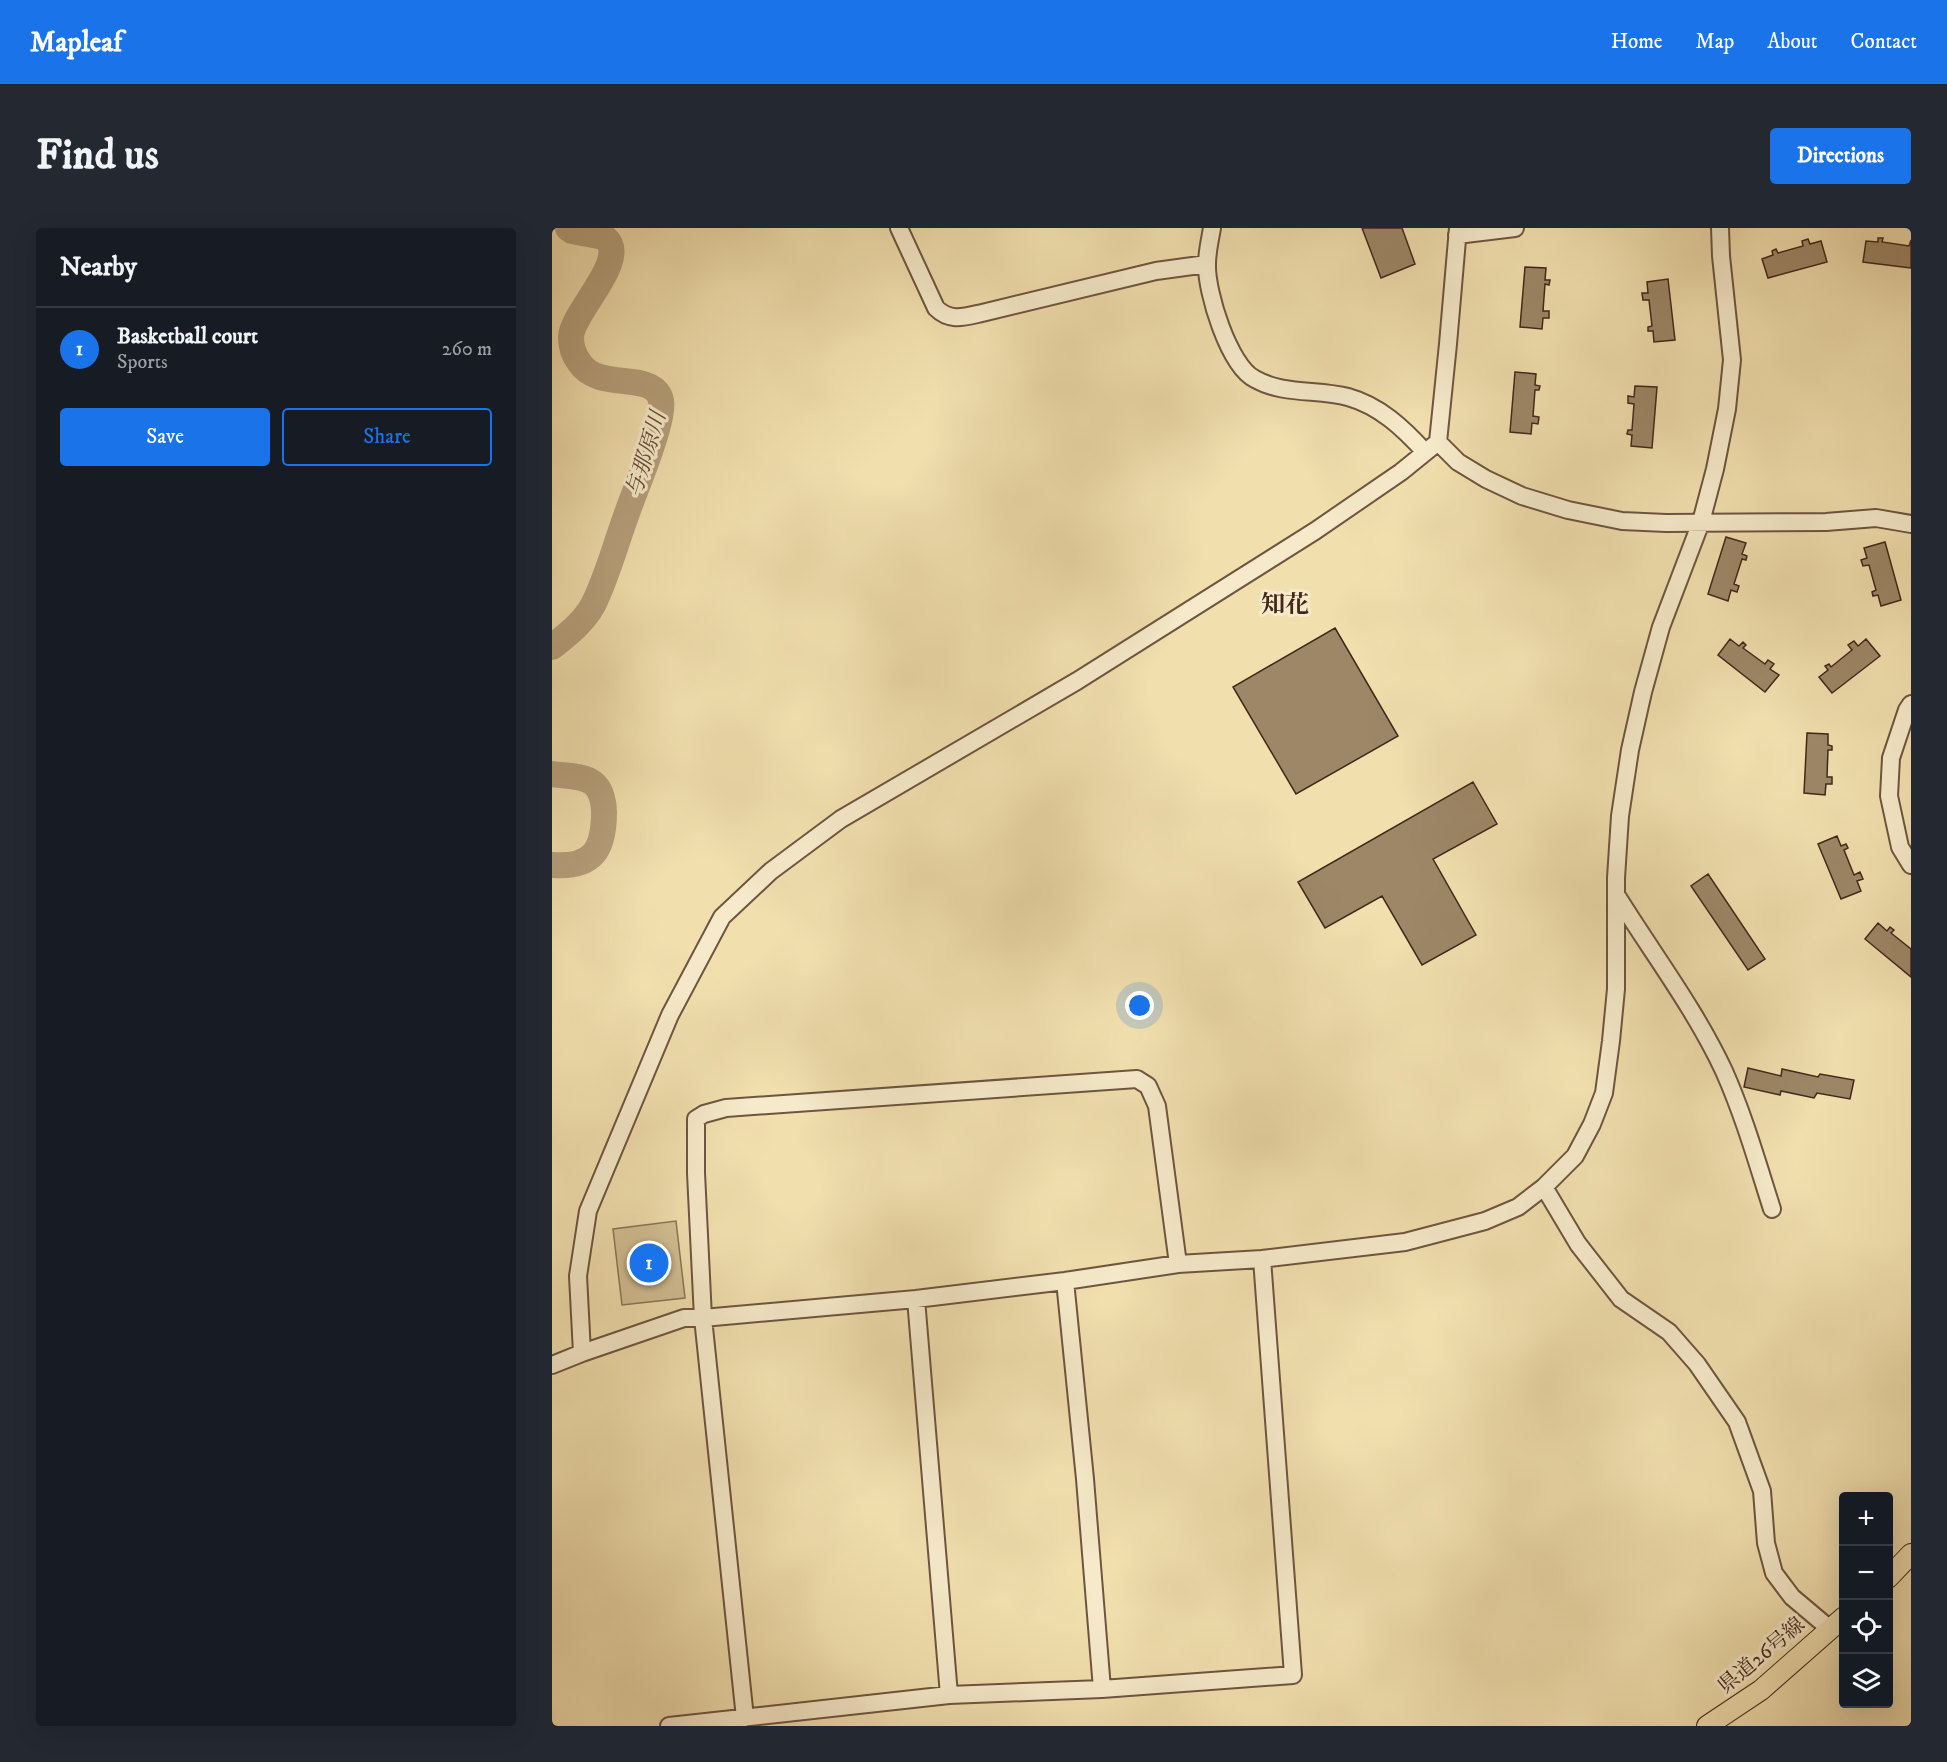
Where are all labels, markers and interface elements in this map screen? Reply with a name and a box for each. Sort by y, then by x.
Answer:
text: Mapleaf [30,25,122,60]
text: Home [1611,29,1663,55]
text: Map [1696,29,1734,55]
text: About [1767,29,1818,55]
text: Contact [1851,29,1917,55]
button: Directions [1770,128,1911,184]
text: Find us [36,130,159,182]
text: Nearby [60,251,137,284]
text: Basketball court [117,323,258,350]
text: 1 [76,337,83,362]
text: 260 m [442,337,492,362]
text: Sports [117,350,168,375]
water label: 与那原川 [621,407,673,500]
button: Save [60,408,270,466]
button: Share [282,408,492,466]
district label: 知花 [1261,590,1309,620]
your location [1125,991,1154,1020]
pin: 1 [630,1240,668,1286]
map controls [1839,1492,1893,1708]
button: + [1839,1492,1893,1546]
button: − [1839,1546,1893,1600]
button: locate [1839,1600,1893,1654]
street label: 県道26号線 [1713,1612,1810,1700]
button: layers [1839,1654,1893,1708]

